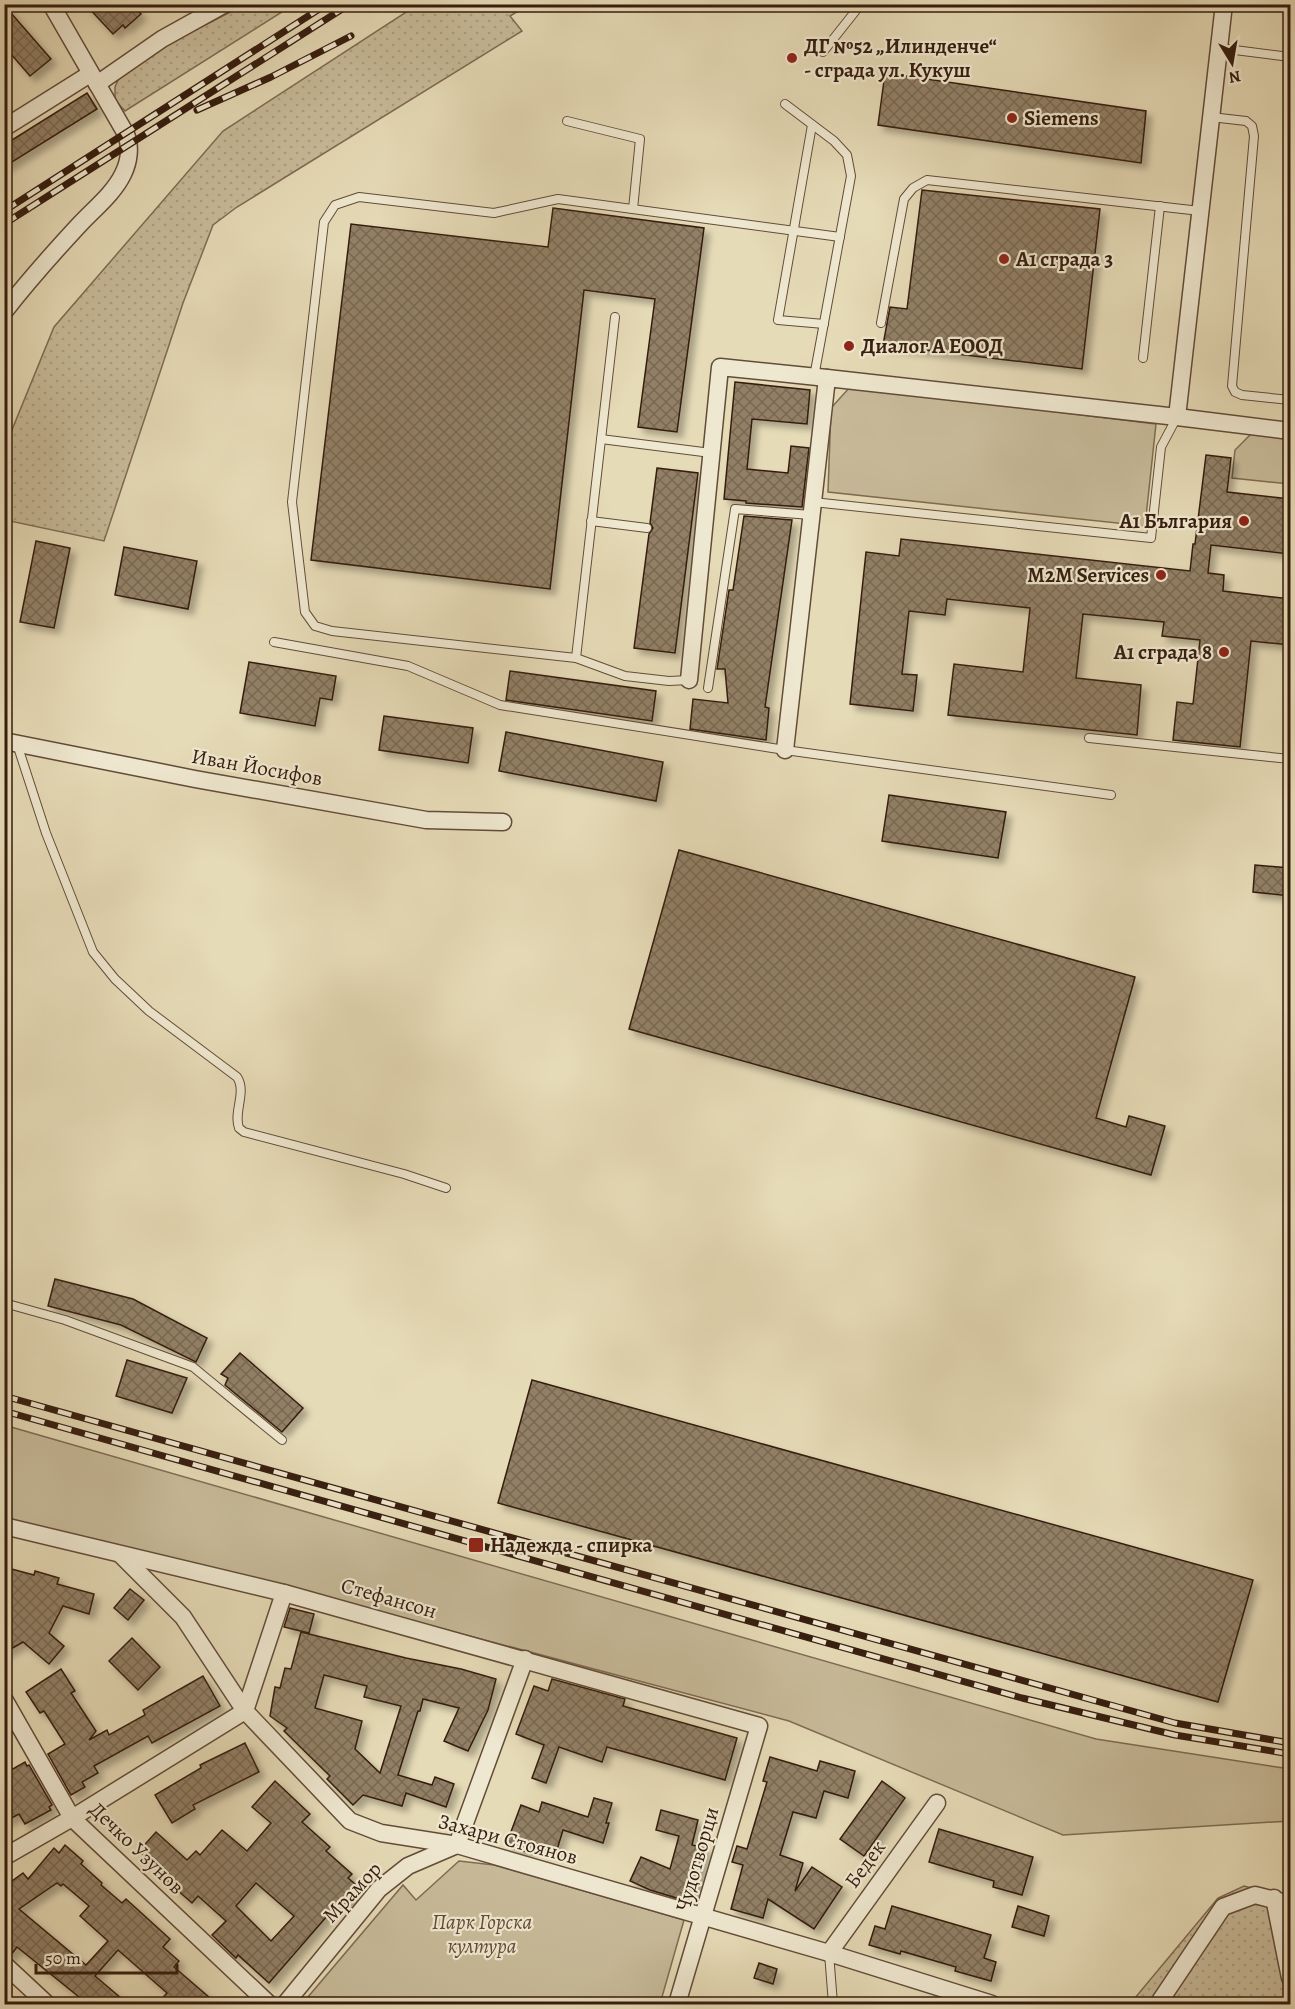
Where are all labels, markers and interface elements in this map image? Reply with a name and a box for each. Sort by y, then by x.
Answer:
place label: ДГ №52 „Илинденче“ - сграда ул. Кукуш [804,32,997,84]
north arrow [1202,33,1262,93]
marker: ДГ №52 „Илинденче“ - сграда ул. Кукуш [785,51,799,65]
text: N [1227,65,1242,89]
place label: Siemens [1024,104,1099,132]
marker: Siemens [1005,111,1019,125]
place label: А1 сграда 3 [1015,245,1113,273]
marker: А1 сграда 3 [997,252,1011,266]
place label: Диалог А ЕООД [861,332,1003,360]
marker: Диалог А ЕООД [842,339,856,353]
place label: А1 България [1118,507,1232,535]
marker: А1 България [1237,514,1251,528]
place label: M2M Services [1027,561,1149,589]
marker: M2M Services [1154,568,1168,582]
place label: А1 сграда 8 [1113,638,1212,666]
marker: А1 сграда 8 [1217,645,1231,659]
street label: Иван Йосифов [189,742,325,792]
place label: Надежда - спирка [490,1531,653,1559]
marker: Надежда - спирка [467,1536,485,1554]
street label: Стефансон [338,1571,440,1625]
street label: Дечко Узунов [83,1796,191,1900]
street label: Чудотворци [669,1804,725,1914]
street label: Захари Стоянов [435,1807,581,1871]
street label: Бедек [838,1834,892,1894]
street label: Мрамор [316,1855,388,1929]
park label: Парк Горска култура [432,1908,532,1960]
scale bar [36,1937,177,1975]
text: 50 m [45,1946,81,1970]

